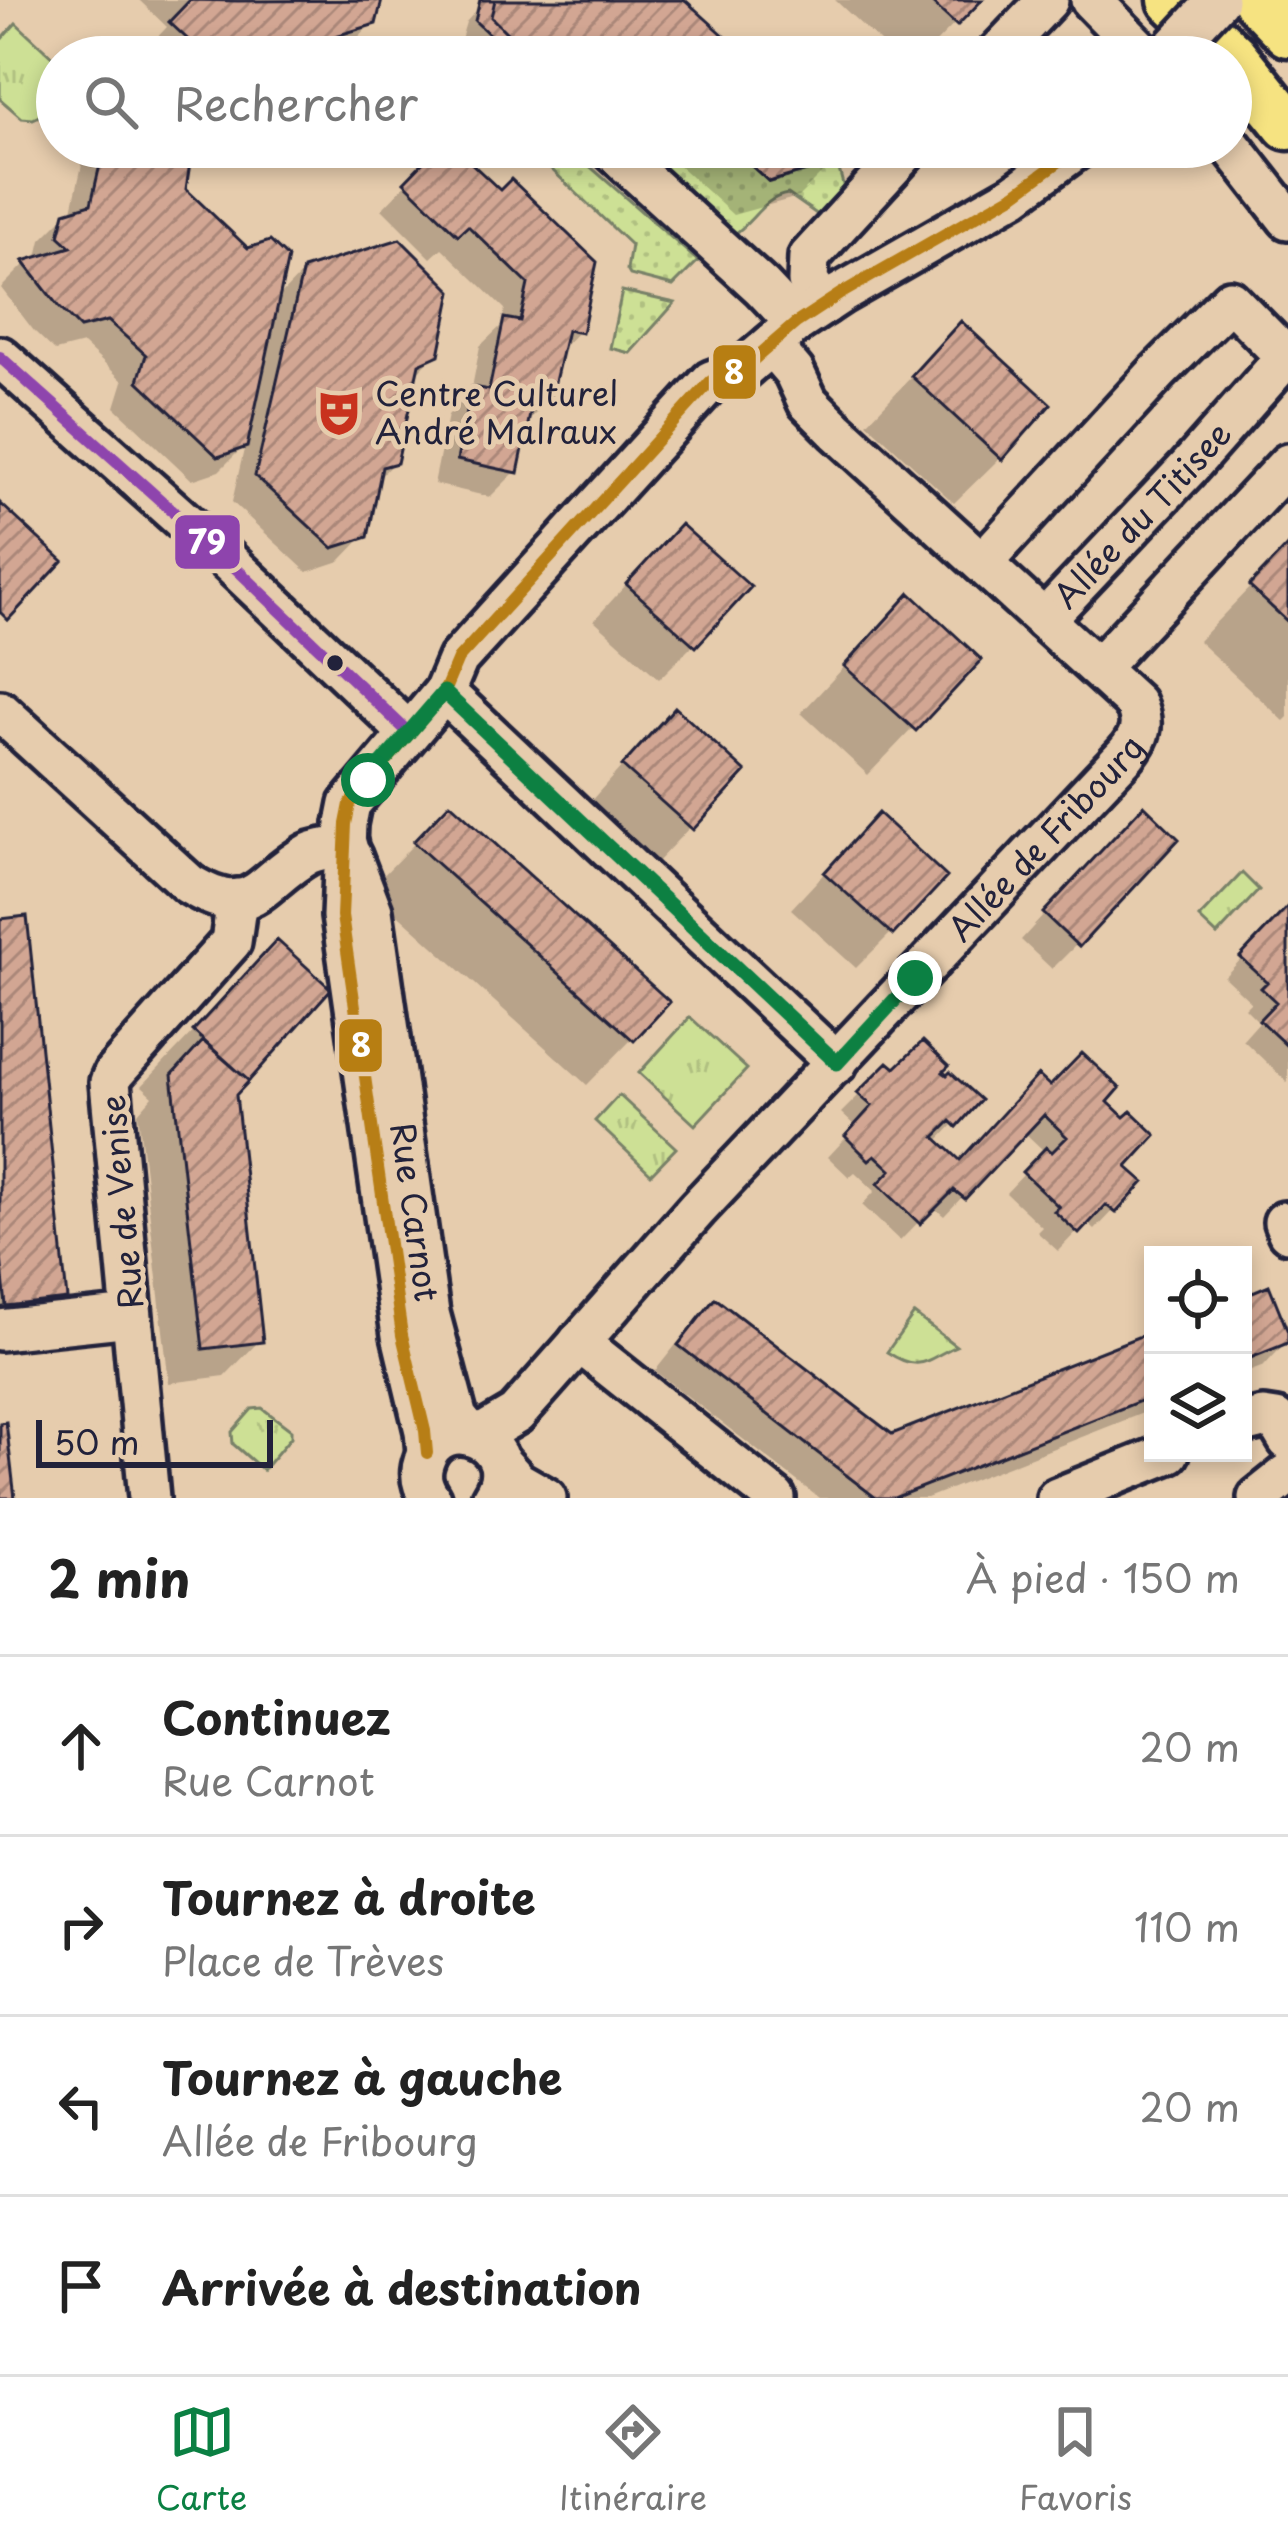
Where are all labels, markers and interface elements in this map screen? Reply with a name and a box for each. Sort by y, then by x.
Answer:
search box [36,36,1252,168]
text: Rechercher [174,68,418,136]
icon: search [78,69,144,135]
line badge: 8 [711,343,758,401]
text: 8 [724,345,744,395]
place label: Centre Culturel André Malraux [375,367,618,455]
theatre icon: Centre Culturel André Malraux [314,388,364,438]
street label: Allée du Titisee [1041,409,1242,619]
line badge: 79 [173,513,242,571]
text: 79 [188,515,226,565]
unlabelled marker [324,652,346,674]
street label: Allée de Fribourg [935,724,1155,952]
route start [341,753,395,807]
route end [888,951,942,1005]
line badge: 8 [337,1017,384,1074]
text: 8 [351,1018,371,1068]
street label: Rue de Venise [86,1093,154,1311]
street label: Rue Carnot [379,1119,454,1304]
map controls [1144,1246,1252,1462]
button: locate [1144,1246,1252,1354]
button: layers [1144,1354,1252,1462]
scale bar [36,1414,273,1467]
text: 50 m [54,1416,140,1466]
text: 2 min [48,1538,190,1615]
text: À pied · 150 m [966,1547,1240,1606]
text: Continuez [162,1682,391,1750]
icon: ahead [48,1713,114,1779]
text: 20 m [1139,1716,1240,1775]
text: Rue Carnot [162,1750,375,1809]
text: Tournez à droite [162,1862,536,1930]
icon: right [48,1893,114,1959]
text: 110 m [1134,1896,1240,1955]
text: Place de Trèves [162,1930,444,1989]
text: Tournez à gauche [162,2042,563,2110]
icon: left [48,2073,114,2139]
text: 20 m [1139,2076,1240,2135]
text: Allée de Fribourg [162,2110,478,2169]
text: Arrivée à destination [162,2252,642,2320]
icon: arrive [48,2253,114,2319]
tab: Carte [156,2399,247,2521]
tab: Itinéraire [559,2399,707,2521]
tab: Favoris [1019,2399,1132,2521]

